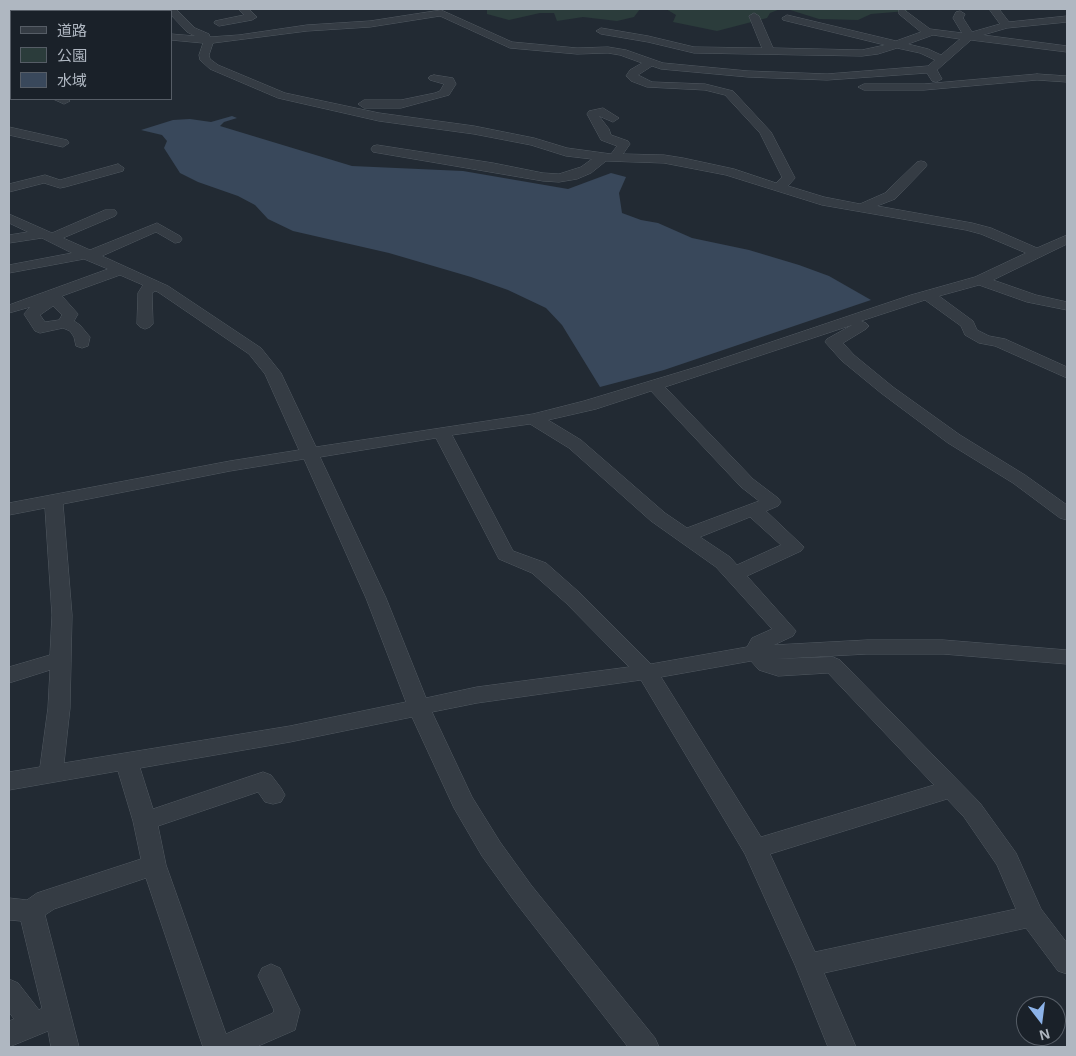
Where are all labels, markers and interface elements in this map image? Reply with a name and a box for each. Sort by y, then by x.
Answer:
legend [10,10,172,100]
text: 道路 [57,22,87,39]
text: 公園 [57,47,87,64]
text: 水域 [57,72,87,89]
north arrow [1016,996,1066,1046]
text: N [1038,1025,1052,1044]

